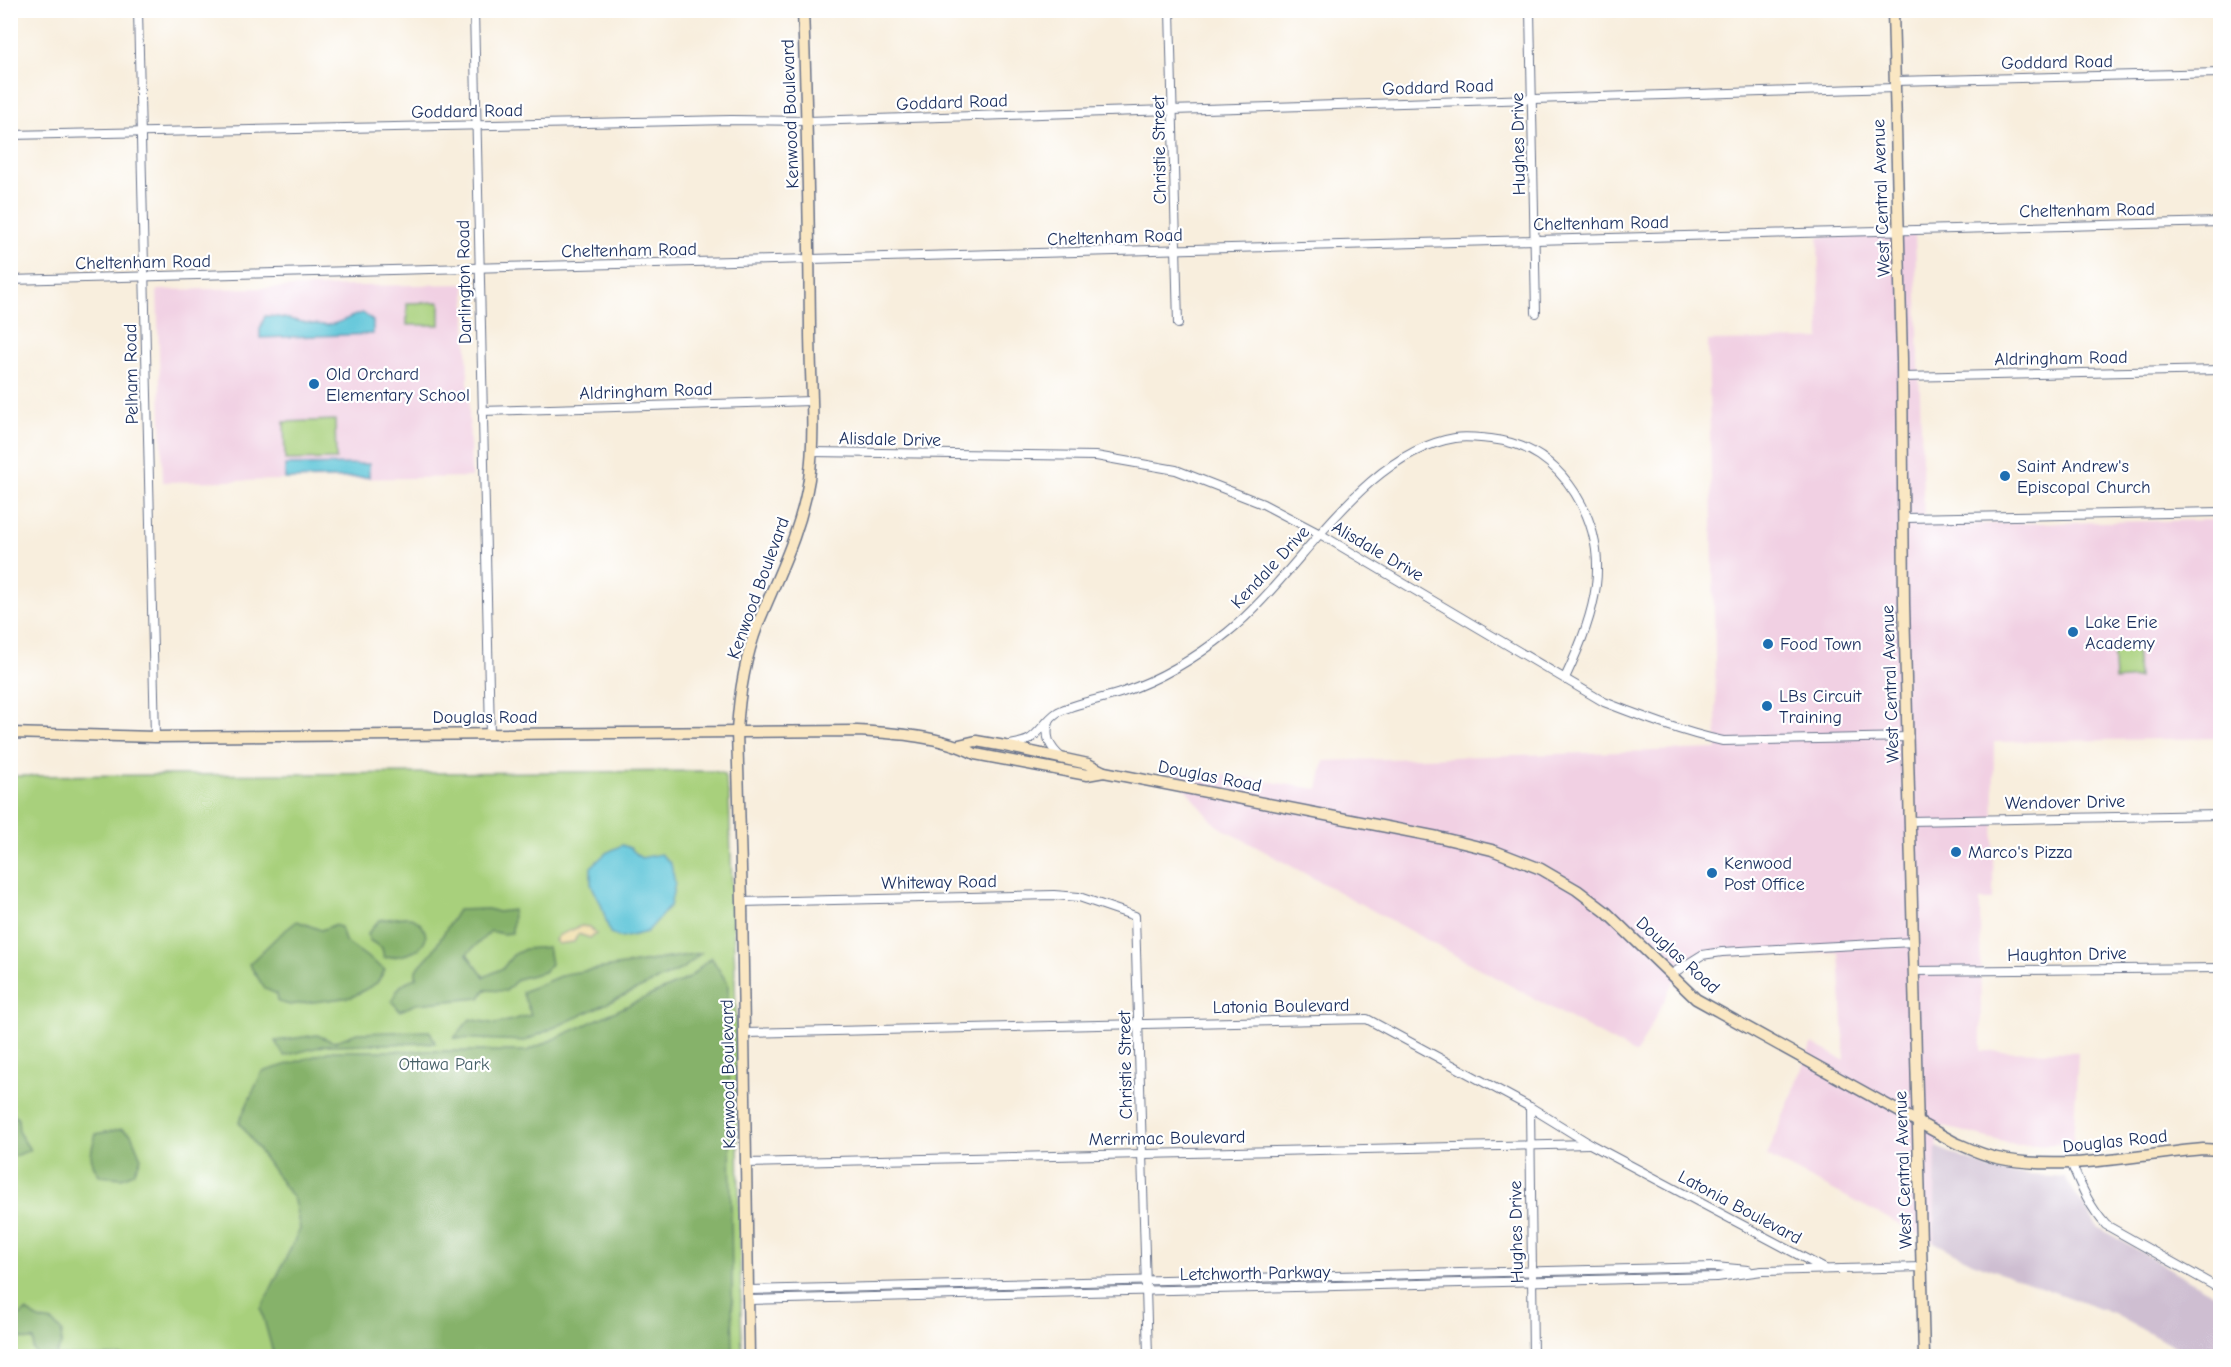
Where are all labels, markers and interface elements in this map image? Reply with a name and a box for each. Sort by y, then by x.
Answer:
street label: Kenwood Boulevard [777,39,804,189]
street label: Goddard Road [2001,51,2113,74]
street label: Goddard Road [1382,75,1494,100]
street label: Goddard Road [896,90,1008,115]
street label: Hughes Drive [1507,92,1530,195]
street label: Christie Street [1148,95,1171,205]
street label: Goddard Road [411,100,523,123]
street label: West Central Avenue [1868,119,1895,277]
street label: Cheltenham Road [2019,199,2155,222]
street label: Cheltenham Road [1533,212,1669,235]
street label: Darlington Road [453,220,476,344]
street label: Cheltenham Road [1047,225,1183,250]
street label: Cheltenham Road [561,239,697,262]
street label: Cheltenham Road [75,251,211,274]
street label: Pelham Road [120,323,143,425]
street label: Aldringham Road [1994,347,2128,370]
place label: Old Orchard Elementary School [326,364,470,406]
marker: Old Orchard Elementary School [307,377,321,391]
street label: Aldringham Road [579,379,713,404]
street label: Alisdale Drive [839,428,941,451]
place label: Saint Andrew's Episcopal Church [2017,456,2151,498]
marker: Saint Andrew's Episcopal Church [1998,469,2012,483]
street label: Kenwood Boulevard [723,514,794,662]
street label: Alisdale Drive [1328,517,1427,586]
street label: Kendale Drive [1227,522,1314,613]
street label: West Central Avenue [1877,605,1904,763]
place label: Lake Erie Academy [2085,612,2157,654]
marker: Lake Erie Academy [2066,625,2080,639]
place label: Food Town [1780,634,1862,655]
marker: Food Town [1761,637,1775,651]
place label: LBs Circuit Training [1779,686,1862,728]
marker: LBs Circuit Training [1760,699,1774,713]
street label: Douglas Road [432,707,538,728]
street label: Douglas Road [1156,756,1264,797]
street label: Wendover Drive [2005,791,2125,814]
place label: Marco's Pizza [1968,842,2073,863]
marker: Marco's Pizza [1949,845,1963,859]
place label: Kenwood Post Office [1724,853,1805,895]
marker: Kenwood Post Office [1705,866,1719,880]
street label: Whiteway Road [881,871,997,894]
street label: Douglas Road [1632,912,1724,998]
street label: Haughton Drive [2007,943,2127,966]
street label: Latonia Boulevard [1212,995,1350,1018]
street label: Kenwood Boulevard [717,999,740,1149]
street label: Christie Street [1114,1010,1137,1120]
park label: Ottawa Park [399,1054,490,1075]
street label: West Central Avenue [1890,1091,1917,1249]
street label: Douglas Road [2062,1126,2168,1157]
street label: Merrimac Boulevard [1088,1127,1246,1150]
street label: Latonia Boulevard [1674,1166,1805,1249]
street label: Hughes Drive [1505,1180,1528,1283]
street label: Letchworth Parkway [1179,1262,1332,1285]

